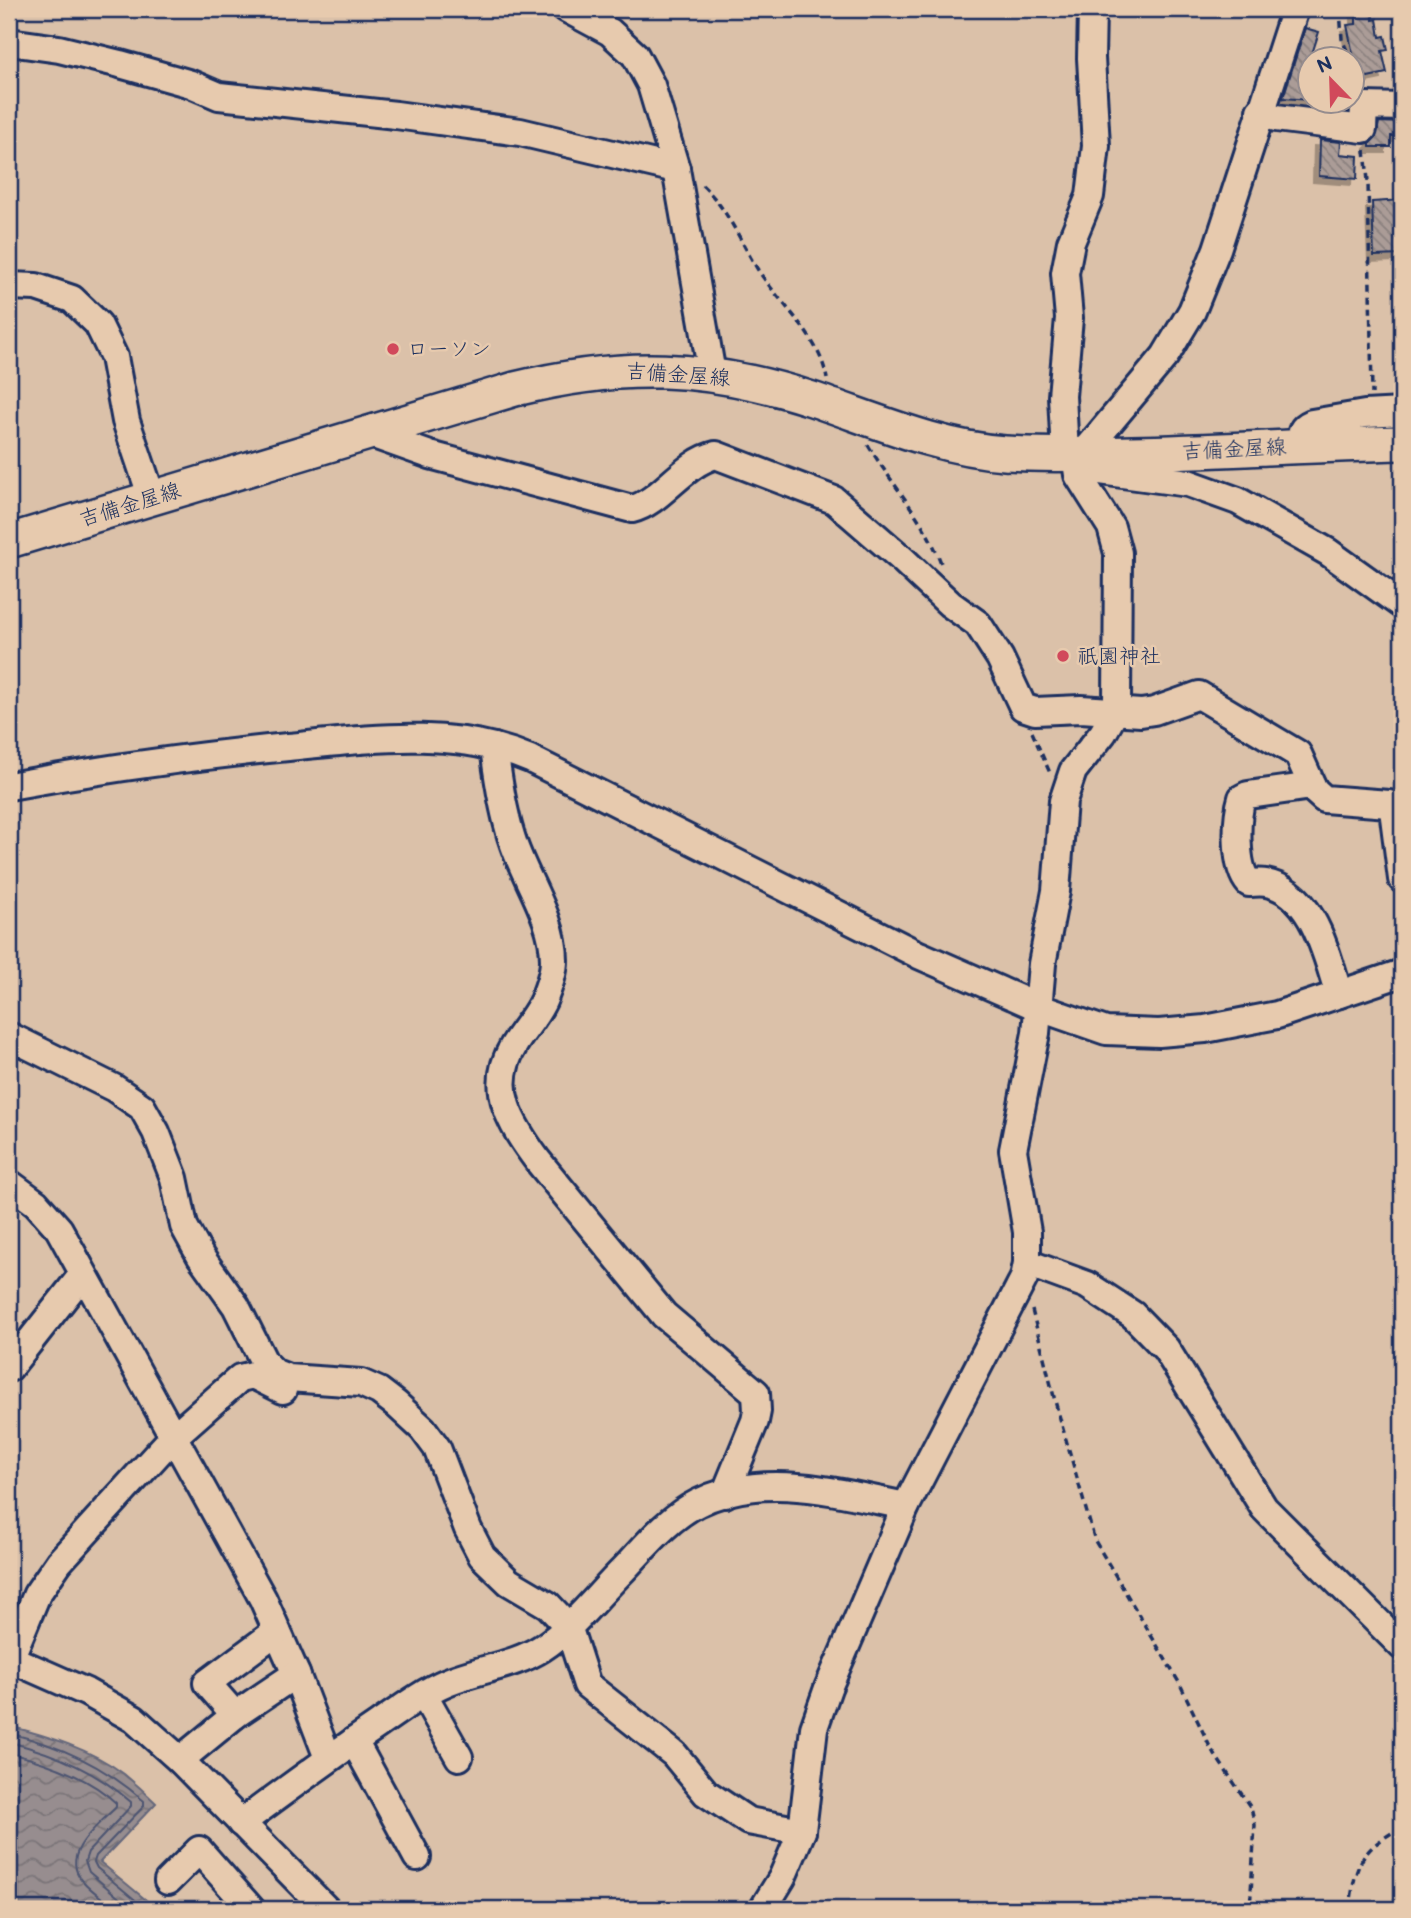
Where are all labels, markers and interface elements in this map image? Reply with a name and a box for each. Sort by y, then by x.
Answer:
north arrow [1296,46,1366,116]
text: N [1314,52,1336,79]
place label: ローソン [407,337,491,362]
marker: ローソン [385,341,401,357]
street label: 吉備金屋線 [625,359,731,391]
street label: 吉備金屋線 [1181,434,1287,464]
street label: 吉備金屋線 [76,478,184,532]
place label: 祇園神社 [1077,644,1161,669]
marker: 祇園神社 [1055,648,1071,664]

